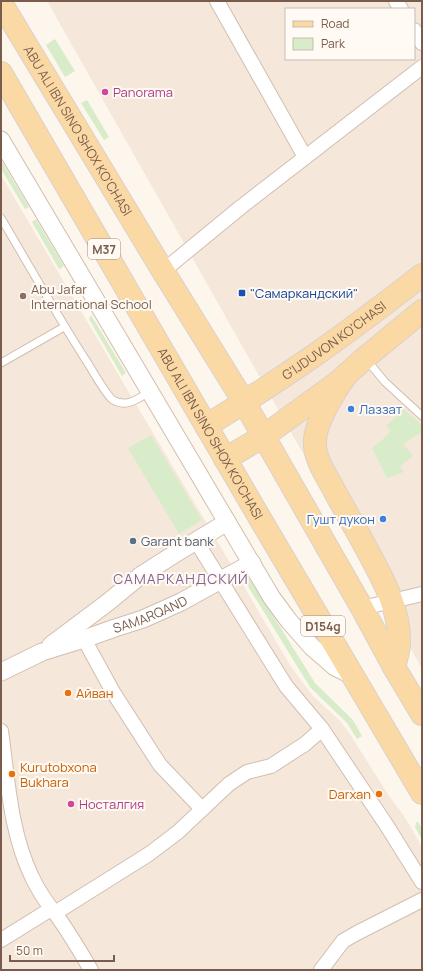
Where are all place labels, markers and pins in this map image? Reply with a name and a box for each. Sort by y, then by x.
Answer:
place label: Panorama [113,83,173,101]
marker: Panorama [100,87,110,97]
place label: Abu Jafar International School [31,280,152,313]
place label: "Самаркандский" [250,284,358,302]
marker: "Самаркандский" [237,288,247,298]
marker: Abu Jafar International School [18,291,28,301]
place label: Лаззат [359,400,403,418]
marker: Лаззат [346,404,356,414]
place label: Гушт дукон [307,510,375,528]
marker: Гушт дукон [378,514,388,524]
place label: Garant bank [141,532,214,550]
marker: Garant bank [128,536,138,546]
place label: Айван [76,684,114,702]
marker: Айван [63,688,73,698]
place label: Kurutobxona Bukhara [20,758,97,791]
marker: Kurutobxona Bukhara [7,769,17,779]
place label: Darxan [329,785,371,803]
marker: Darxan [374,789,384,799]
place label: Носталгия [79,795,144,813]
marker: Носталгия [66,799,76,809]

